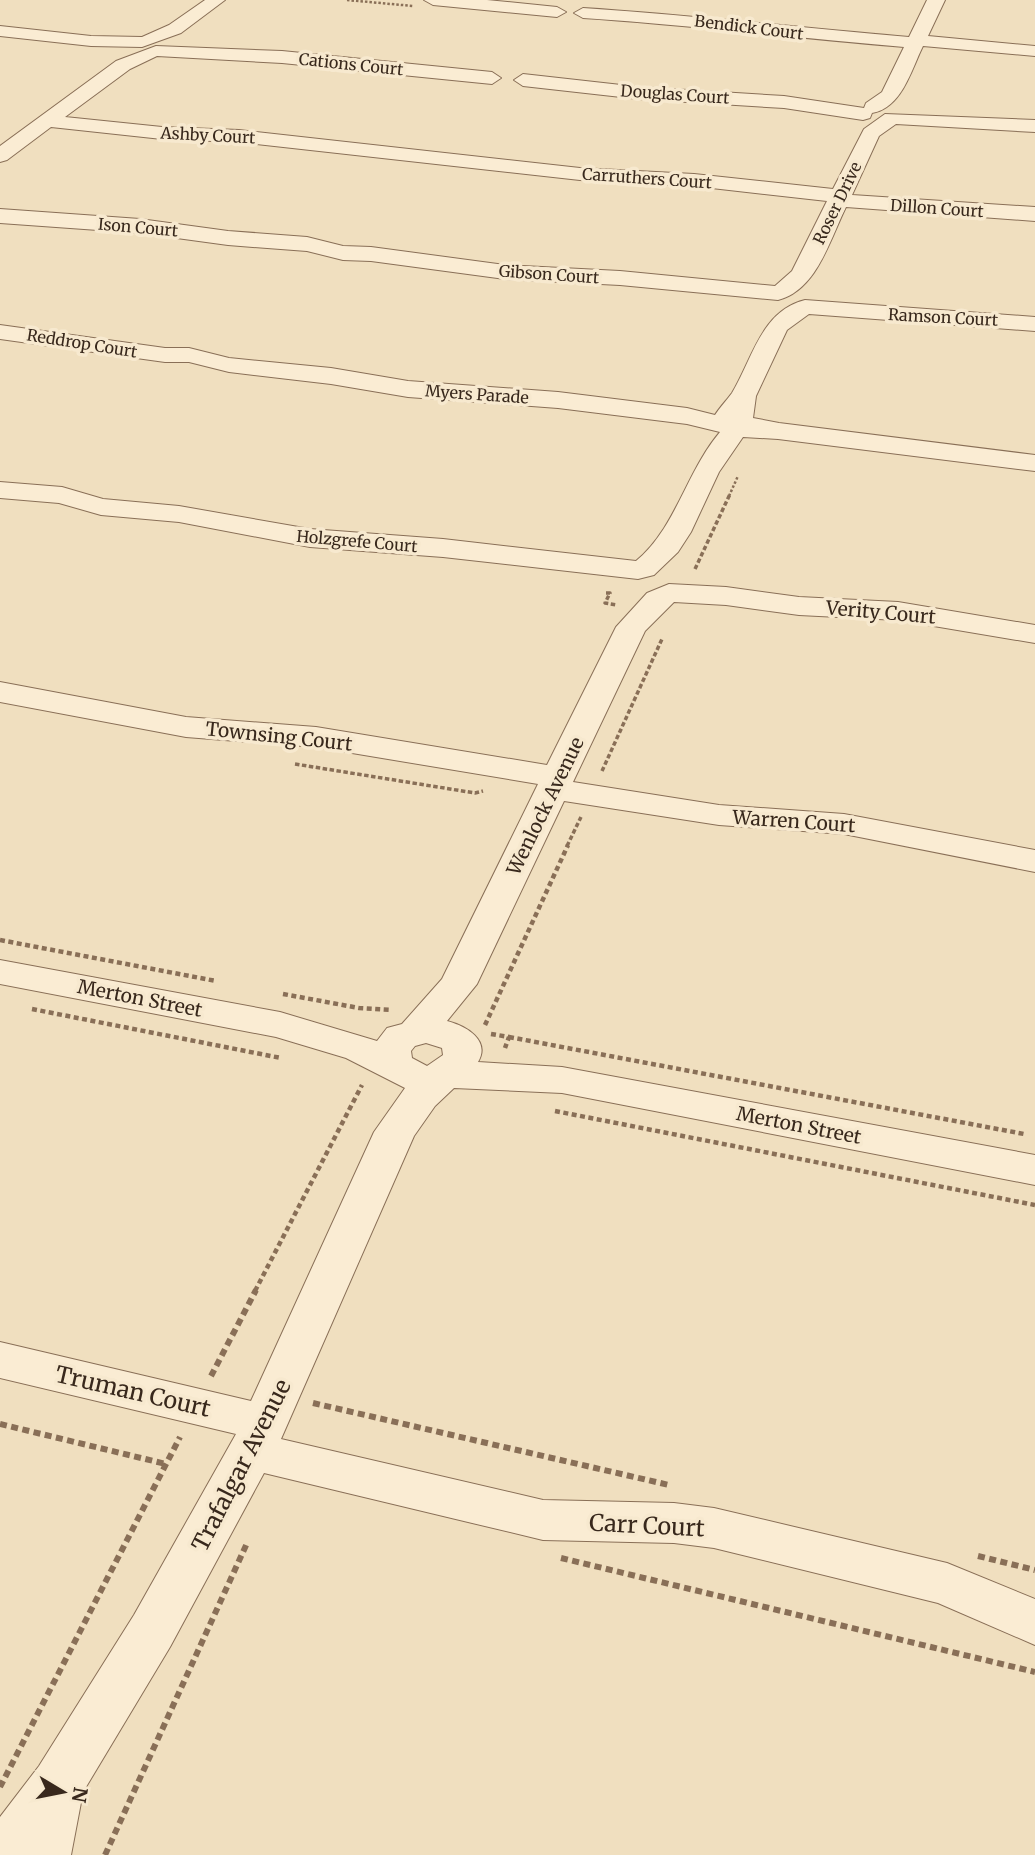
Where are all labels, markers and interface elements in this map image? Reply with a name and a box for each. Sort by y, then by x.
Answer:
street label: Bendick Court [693,10,805,44]
street label: Cations Court [298,49,405,80]
street label: Douglas Court [620,80,731,108]
street label: Ashby Court [159,122,257,148]
street label: Roser Drive [808,159,866,247]
street label: Carruthers Court [581,163,713,193]
street label: Dillon Court [890,195,985,221]
street label: Ison Court [97,214,180,241]
street label: Gibson Court [498,261,601,288]
street label: Ramson Court [887,304,999,330]
street label: Reddrop Court [25,324,139,362]
street label: Myers Parade [425,380,529,408]
street label: Holzgrefe Court [296,526,419,556]
street label: Verity Court [824,595,937,629]
street label: Townsing Court [205,716,354,756]
street label: Wenlock Avenue [501,733,589,880]
street label: Warren Court [731,805,857,837]
street label: Merton Street [76,974,205,1022]
street label: Merton Street [735,1101,864,1149]
street label: Truman Court [53,1359,213,1423]
street label: Trafalgar Avenue [185,1374,297,1556]
street label: Carr Court [589,1507,705,1543]
north arrow [28,1757,98,1827]
text: N [67,1785,93,1804]

